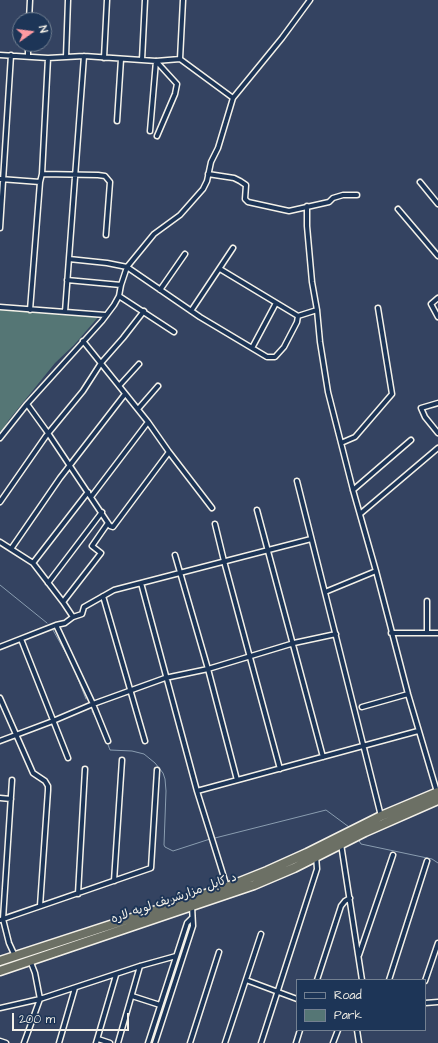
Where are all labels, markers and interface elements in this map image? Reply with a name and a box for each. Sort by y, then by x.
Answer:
north arrow [12,12,52,52]
text: N [35,24,51,34]
street label: د کابل مزارشریف لویه لاره [109,871,239,927]
legend [296,979,426,1031]
text: Road [334,987,362,1004]
scale bar [14,1005,131,1031]
text: Park [334,1007,362,1024]
text: 200 m [19,1011,55,1028]

